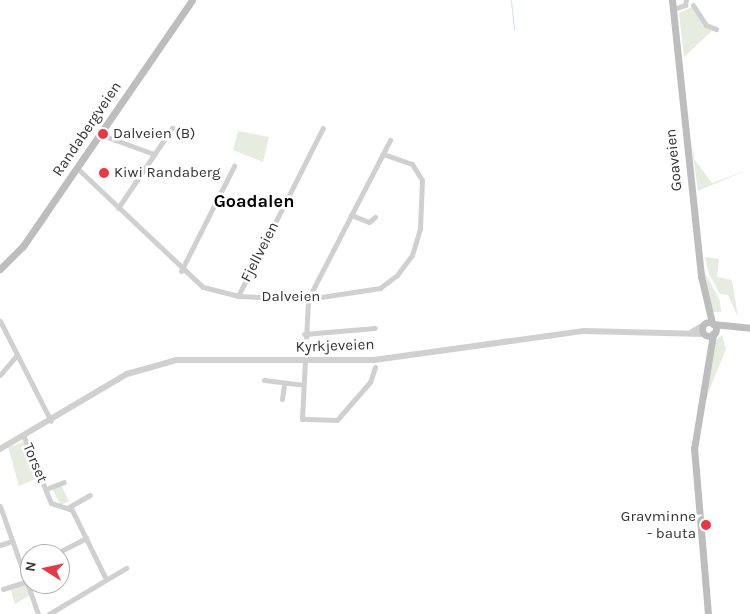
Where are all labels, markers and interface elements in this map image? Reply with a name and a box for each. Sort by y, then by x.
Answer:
street label: Randabergveien [49,78,125,180]
place label: Dalveien (B) [113,125,195,143]
marker: Dalveien (B) [97,128,109,140]
street label: Goaveien [662,128,686,192]
place label: Kiwi Randaberg [114,164,220,182]
marker: Kiwi Randaberg [98,167,110,179]
district label: Goadalen [214,190,294,212]
street label: Fjellveien [237,219,283,285]
street label: Dalveien [262,288,320,306]
street label: Kyrkjeveien [295,336,375,356]
street label: Torset [19,441,51,485]
place label: Gravminne - bauta [621,507,696,542]
marker: Gravminne - bauta [700,519,712,531]
north arrow [20,544,70,594]
text: N [21,560,40,573]

